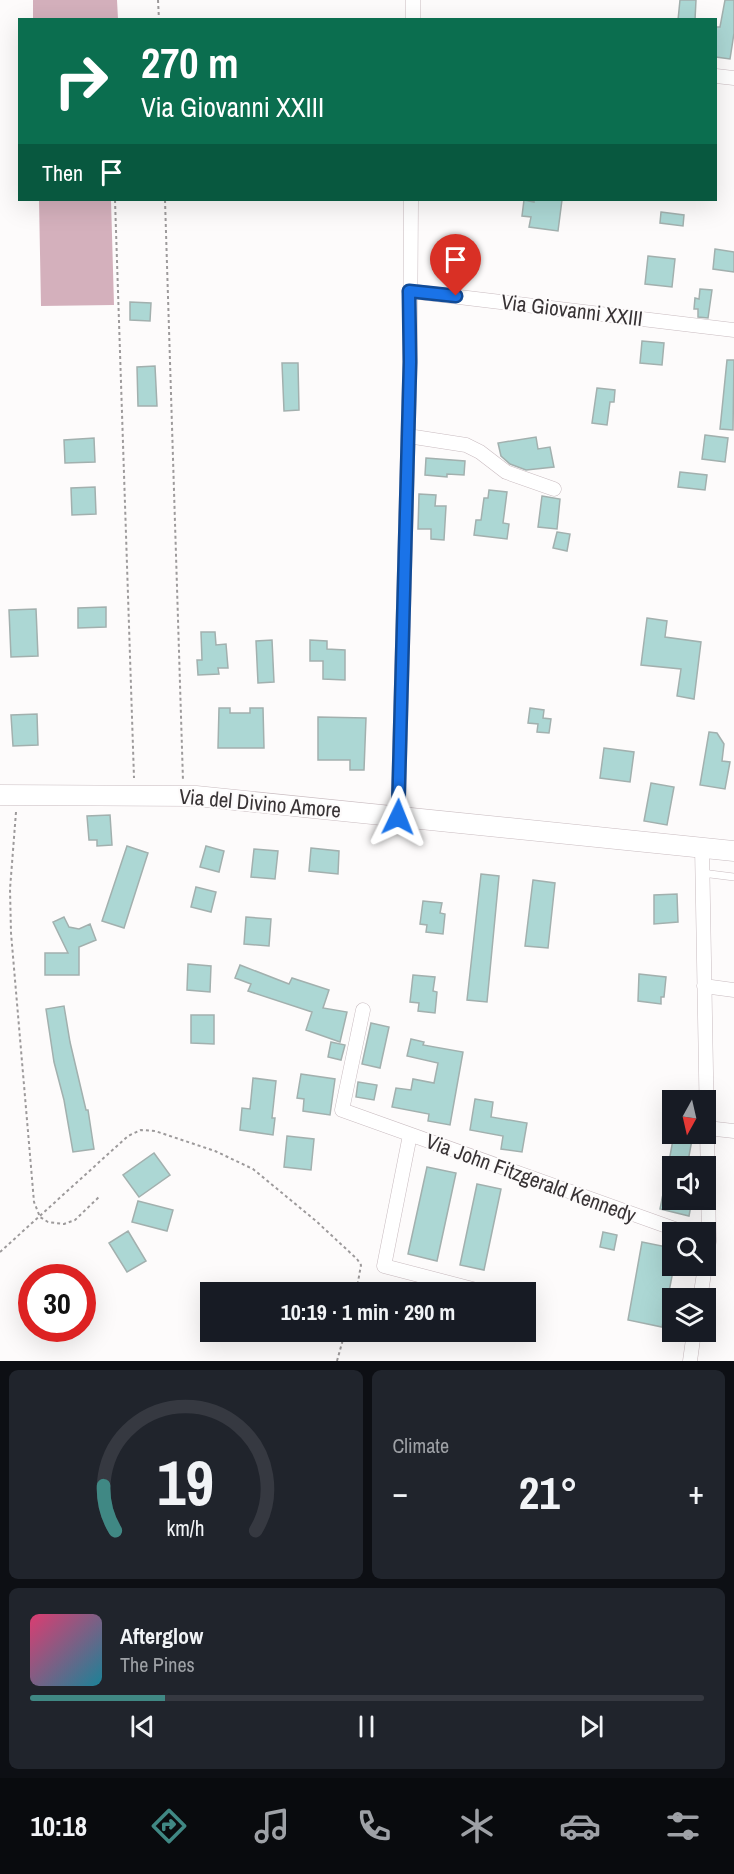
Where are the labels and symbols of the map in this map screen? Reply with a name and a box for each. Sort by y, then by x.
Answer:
pin [430,234,481,296]
street label: Via Giovanni XXIII [500,287,644,333]
street label: Via del Divino Amore [178,781,342,825]
position arrow [366,785,430,849]
north arrow [662,1090,716,1144]
street label: Via John Fitzgerald Kennedy [422,1126,641,1230]
speed limit sign: 30 [18,1264,96,1342]

